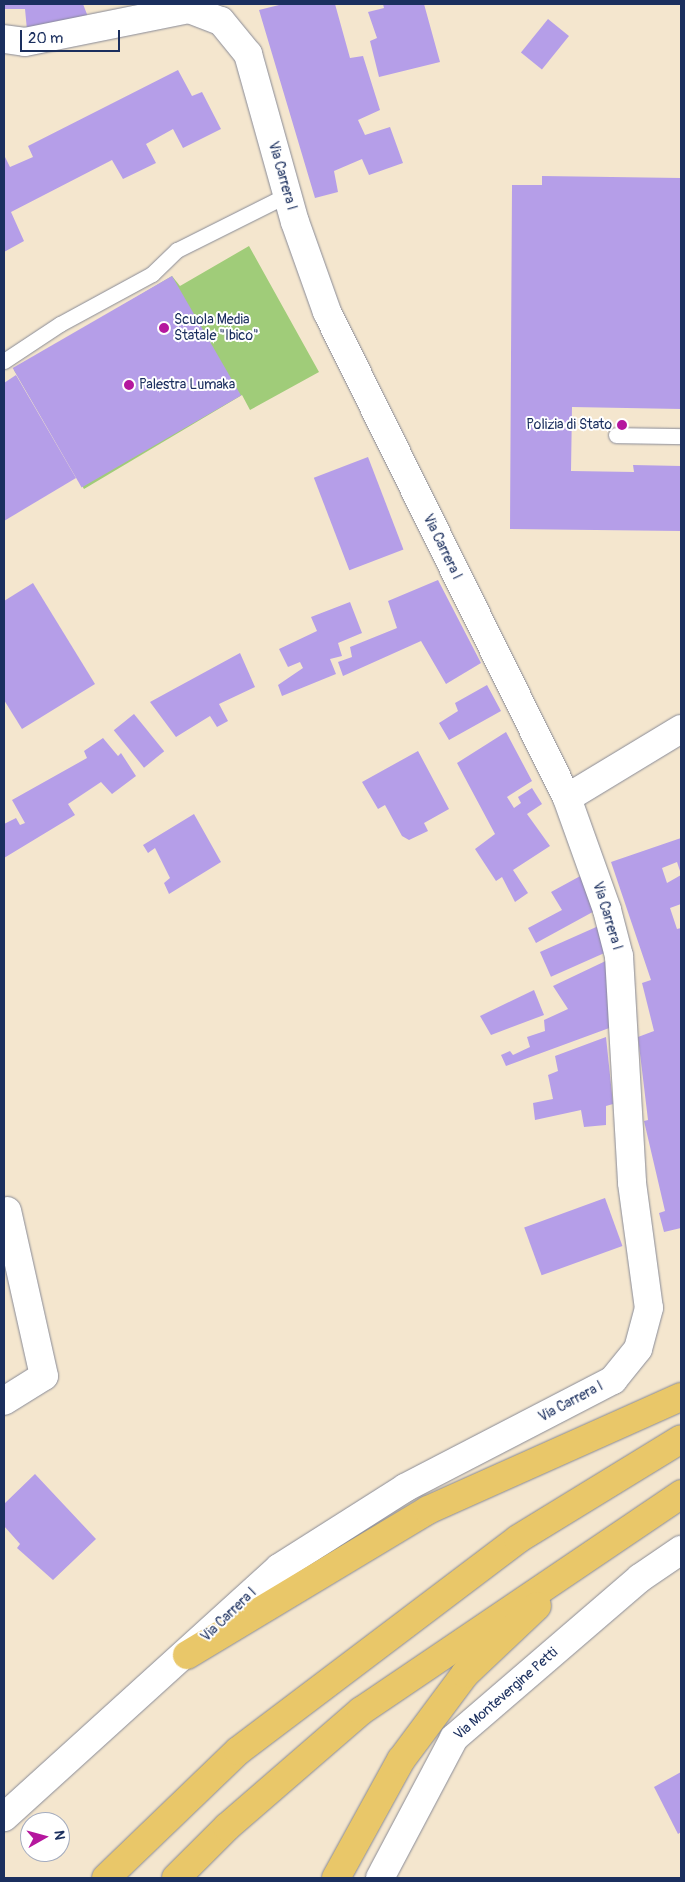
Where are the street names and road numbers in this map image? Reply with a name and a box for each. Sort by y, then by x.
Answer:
street label: Via Carrera I [264,140,300,212]
street label: Via Carrera I [419,512,465,582]
street label: Via Carrera I [589,880,625,952]
street label: Via Carrera I [536,1378,606,1426]
street label: Via Carrera I [198,1584,260,1646]
street label: Via Montevergine Petti [451,1644,561,1744]

